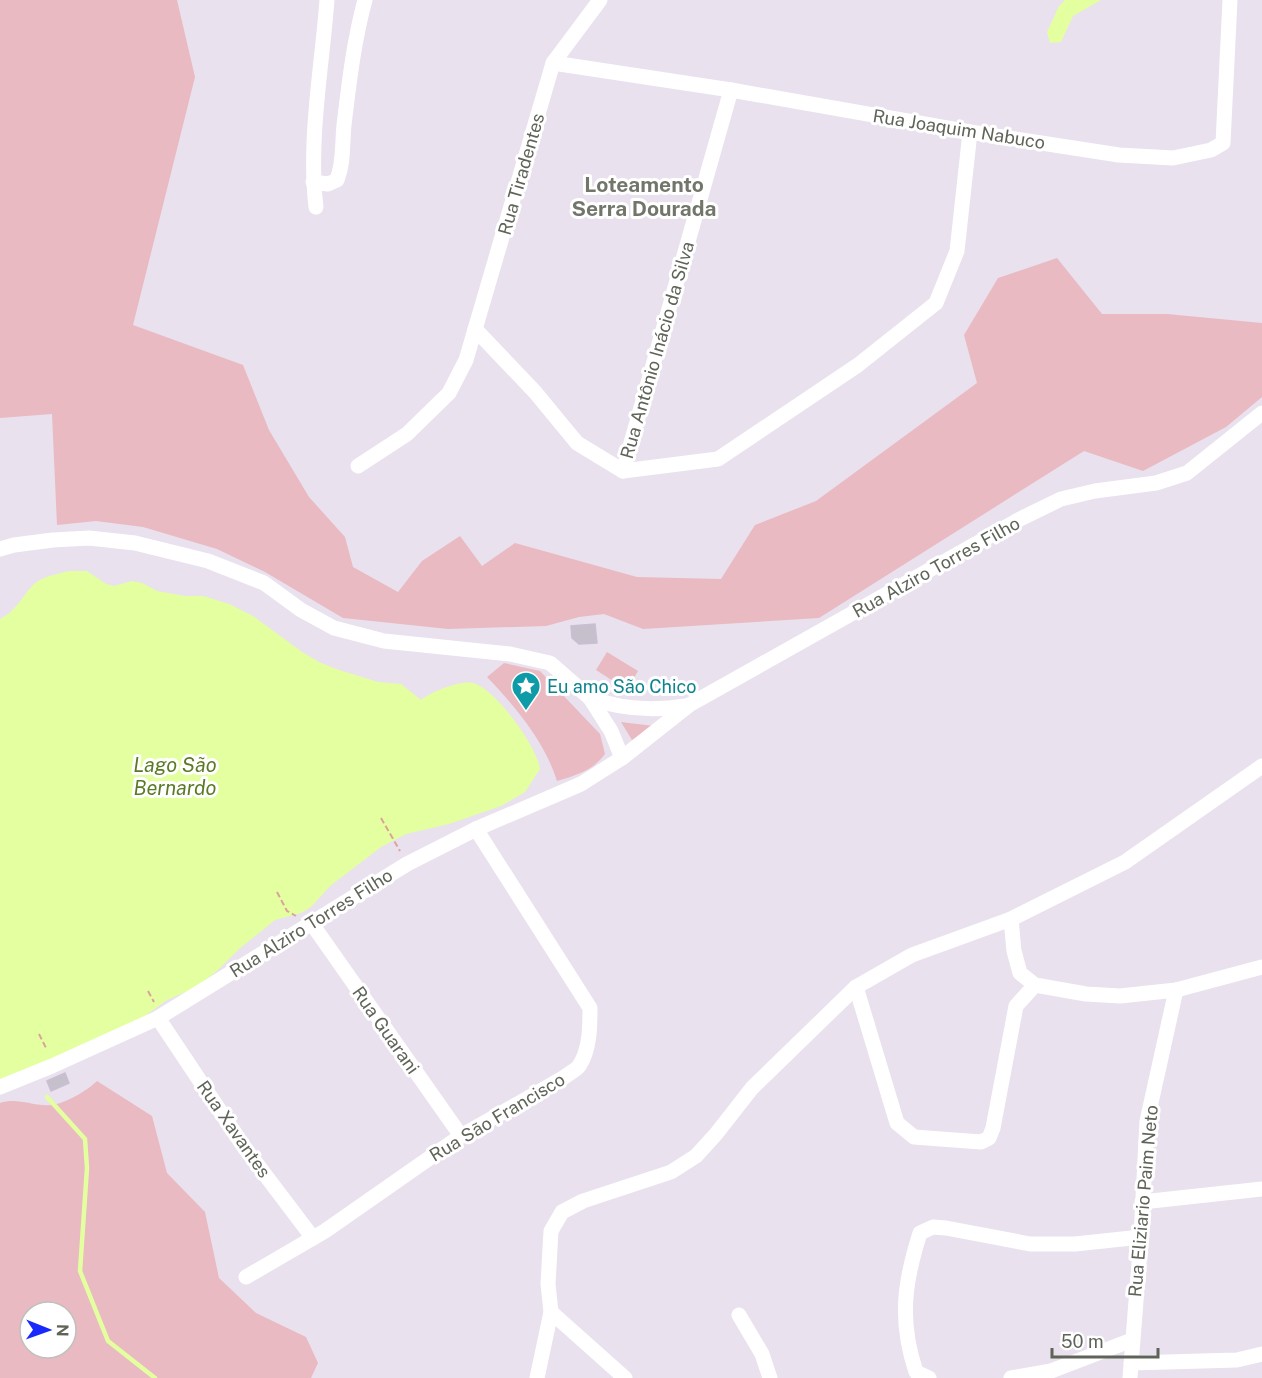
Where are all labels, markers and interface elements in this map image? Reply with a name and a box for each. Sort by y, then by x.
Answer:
street label: Rua Joaquim Nabuco [871,105,1047,153]
street label: Rua Tiradentes [494,111,548,237]
district label: Loteamento Serra Dourada [572,172,716,221]
street label: Rua Antônio Inácio da Silva [616,239,698,461]
street label: Rua Alziro Torres Filho [849,512,1023,622]
place icon: Eu amo São Chico [510,670,542,712]
place label: Eu amo São Chico [547,676,696,697]
water label: Lago São Bernardo [133,753,217,800]
street label: Rua Alziro Torres Filho [226,864,396,982]
street label: Rua Guarani [348,982,424,1078]
street label: Rua São Francisco [426,1068,568,1166]
street label: Rua Xavantes [193,1076,275,1182]
street label: Rua Eliziario Paim Neto [1124,1104,1162,1298]
north arrow [18,1300,78,1360]
scale bar [1052,1321,1158,1359]
text: N [53,1324,72,1337]
text: 50 m [1061,1331,1104,1352]

